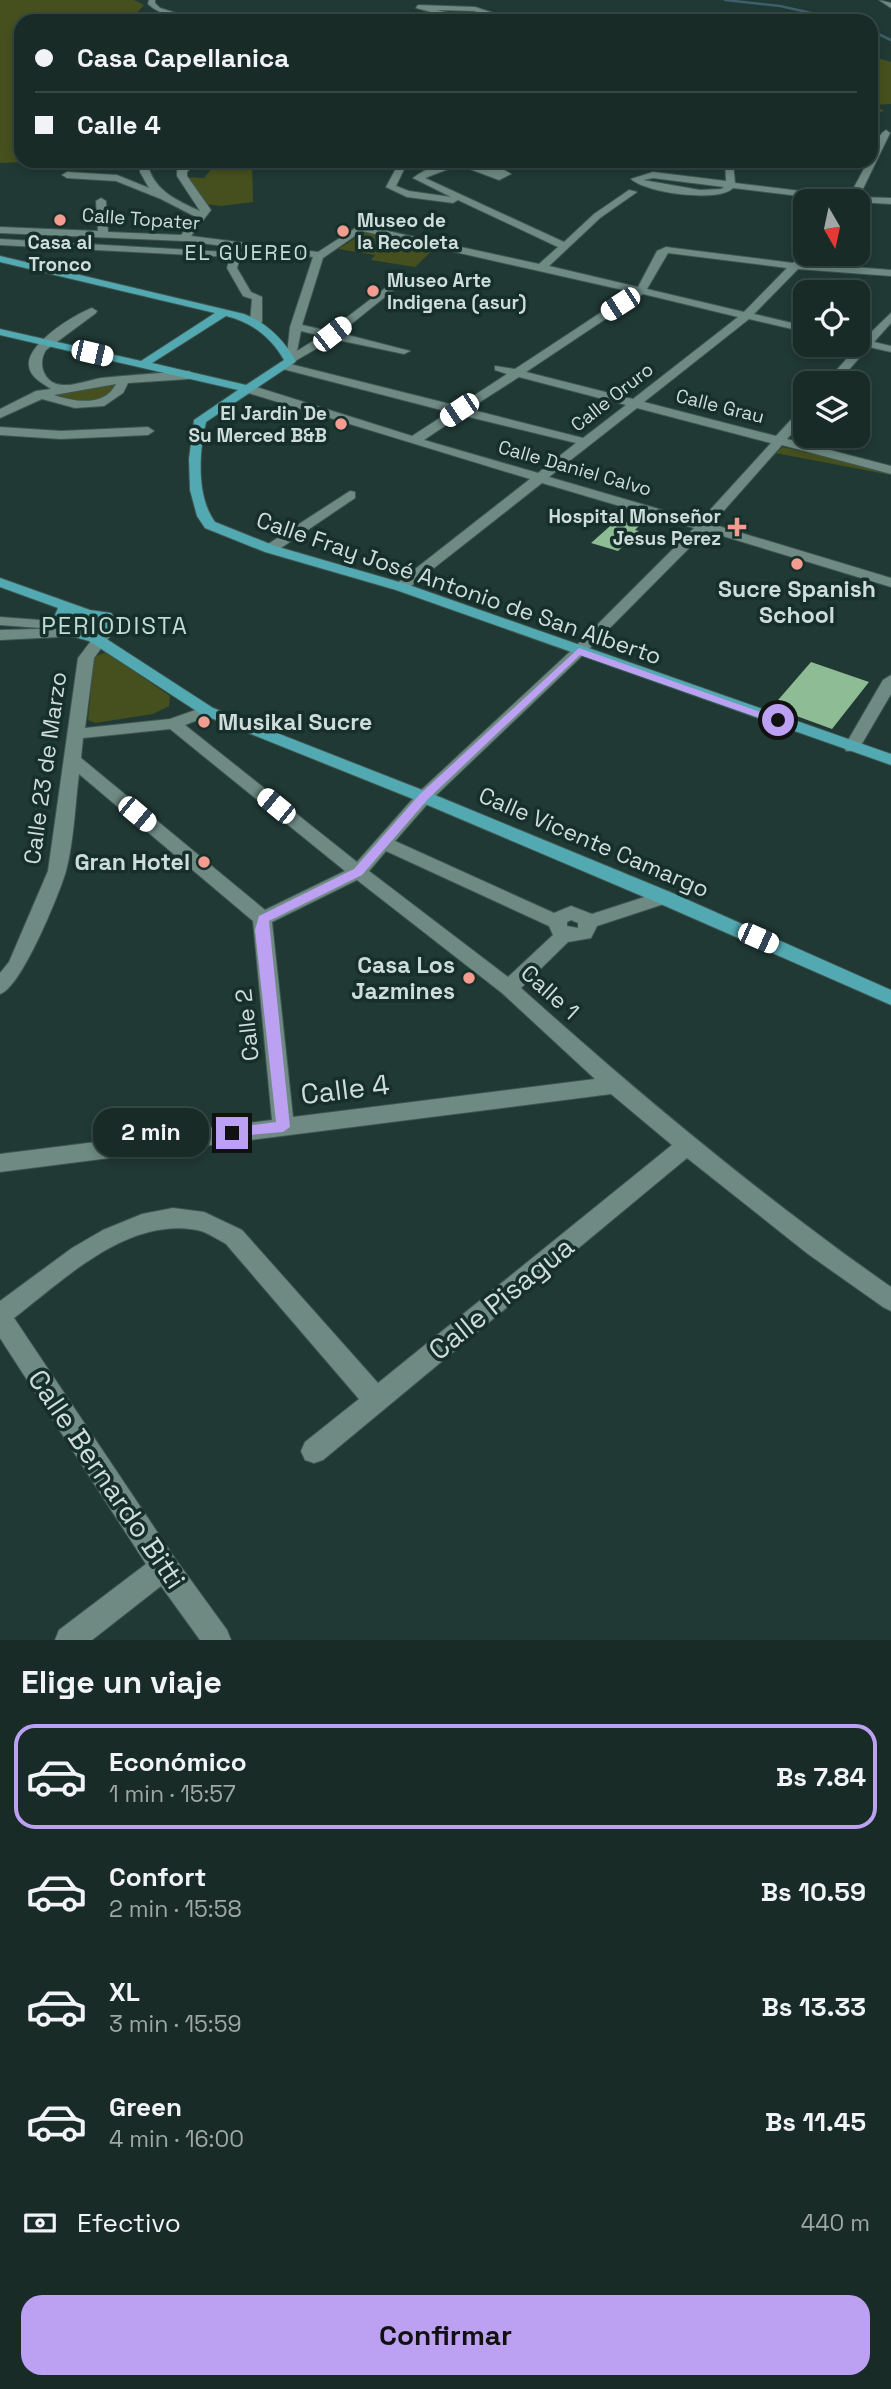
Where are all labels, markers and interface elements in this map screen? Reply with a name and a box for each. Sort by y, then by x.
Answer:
text: Casa Capellanica [77,41,289,75]
text: Calle 4 [77,108,161,142]
north arrow [793,189,870,266]
map controls [793,189,870,448]
street label: Calle Topater [81,202,201,236]
place label: Museo de la Recoleta [357,208,459,255]
marker: Casa al Tronco [52,212,68,228]
marker: Museo de la Recoleta [335,223,351,239]
place label: Casa al Tronco [28,230,92,277]
district label: EL GUEREO [185,239,309,266]
place label: Museo Arte Indigena (asur) [387,268,526,315]
button: locate [793,280,870,357]
marker: Museo Arte Indigena (asur) [365,283,381,299]
car [597,284,644,324]
car [309,313,356,355]
car [70,338,115,368]
street label: Calle Oruro [565,357,659,437]
button: layers [793,371,870,448]
street label: Calle Grau [673,383,767,429]
car [436,390,483,430]
place label: El Jardin De Su Merced B&B [189,401,327,448]
marker: El Jardin De Su Merced B&B [333,416,349,432]
street label: Calle Daniel Calvo [495,434,655,502]
street label: Calle Fray José Antonio de San Alberto [252,504,666,672]
place label: Hospital Monseñor Jesus Perez [548,504,721,551]
marker: Hospital Monseñor Jesus Perez [727,517,747,537]
marker: Sucre Spanish School [789,556,805,572]
place label: Sucre Spanish School [718,574,876,630]
district label: PERIODISTA [41,610,189,641]
street label: Calle 23 de Marzo [17,670,73,866]
route start [762,704,794,736]
place label: Musikal Sucre [218,707,372,737]
marker: Musikal Sucre [196,714,212,730]
street label: Calle Vicente Camargo [474,780,714,904]
car [254,785,299,827]
car [115,792,160,836]
place label: Gran Hotel [74,847,190,877]
marker: Gran Hotel [196,854,212,870]
car [735,920,782,956]
place label: Casa Los Jazmines [351,950,455,1006]
street label: Calle 1 [515,958,585,1026]
marker: Casa Los Jazmines [461,970,477,986]
street label: Calle 2 [228,987,266,1063]
street label: Calle 4 [299,1066,391,1112]
callout: 2 min [92,1108,208,1158]
text: 2 min [121,1117,181,1147]
route end [216,1117,248,1149]
street label: Calle Pisagua [421,1228,581,1368]
street label: Calle Bernardo Bitti [20,1362,194,1596]
text: Elige un viaje [21,1662,222,1702]
icon: car [25,1745,88,1808]
text: Económico [109,1745,247,1779]
text: Bs 7.84 [776,1760,866,1794]
text: 1 min · 15:57 [109,1779,236,1809]
icon: car [25,1860,88,1923]
text: Confort [109,1860,206,1894]
text: Bs 10.59 [761,1875,866,1909]
text: 2 min · 15:58 [109,1894,242,1924]
icon: car [25,1975,88,2038]
text: XL [109,1975,140,2009]
text: Bs 13.33 [762,1990,866,2024]
text: 3 min · 15:59 [109,2009,242,2039]
icon: car [25,2090,88,2153]
text: Green [109,2090,182,2124]
text: Bs 11.45 [765,2105,866,2139]
text: 4 min · 16:00 [109,2124,244,2154]
icon: cash [21,2204,59,2242]
text: Efectivo [77,2206,181,2240]
text: 440 m [801,2208,870,2238]
button: Confirmar [21,2295,870,2375]

